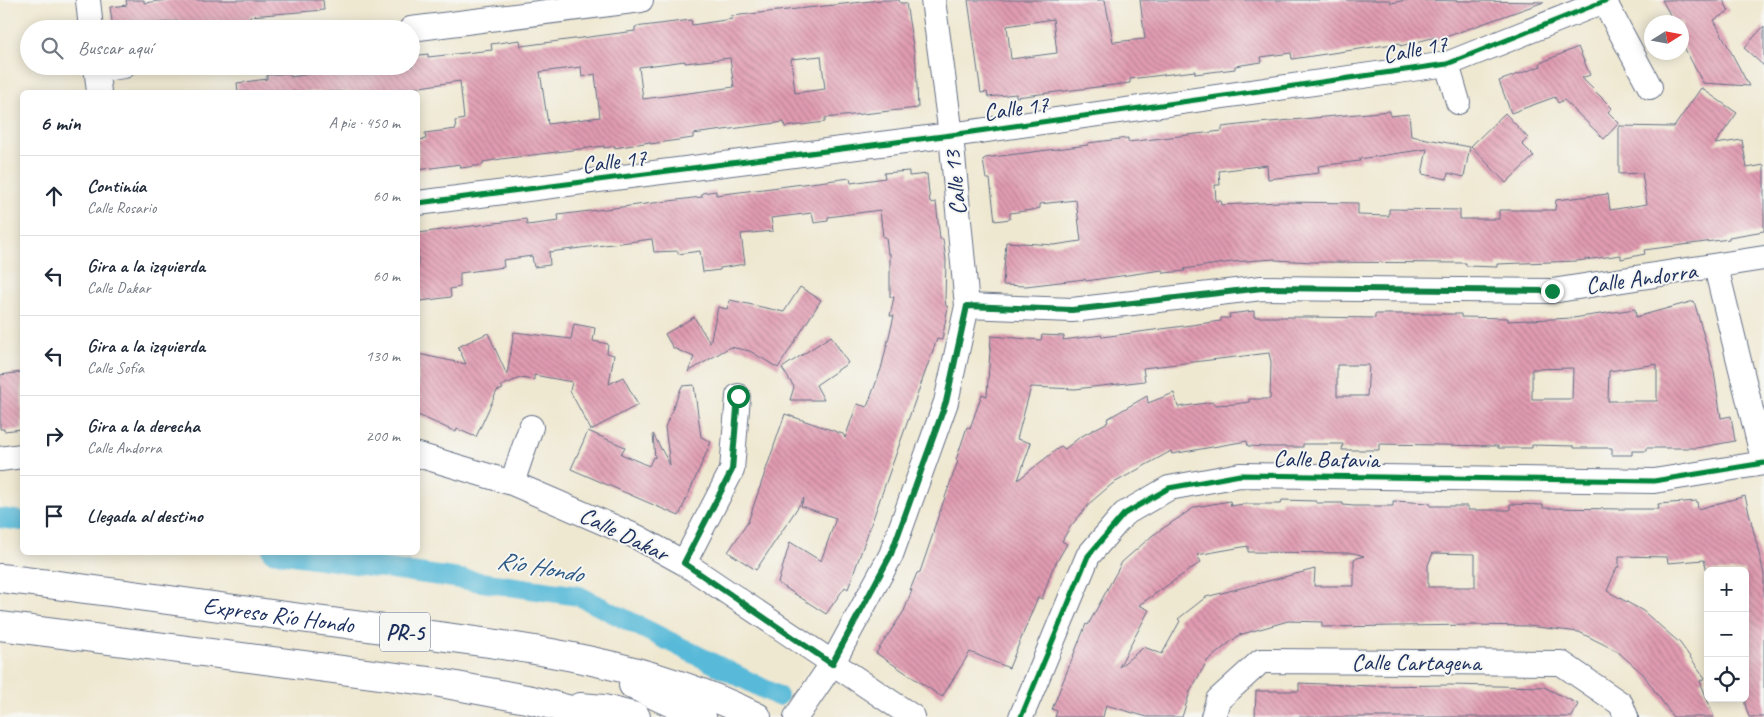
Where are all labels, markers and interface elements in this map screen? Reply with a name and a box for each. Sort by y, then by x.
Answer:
north arrow [1644,15,1689,60]
search box [20,20,420,75]
street label: Calle 17 [1380,28,1451,70]
icon: search [38,34,66,62]
text: Buscar aquí [78,36,152,60]
street label: Calle 17 [982,88,1052,127]
text: 6 min [40,110,81,136]
text: A pie · 450 m [329,113,400,133]
street label: Calle 17 [580,142,649,180]
street label: Calle 13 [936,147,973,217]
text: Continúa [87,174,146,198]
icon: ahead [40,182,68,210]
text: 60 m [373,186,400,206]
text: Calle Rosario [87,198,157,218]
text: Gira a la izquierda [87,254,205,278]
street label: Calle Andorra [1583,255,1700,301]
icon: left [40,262,68,290]
text: 60 m [373,266,400,286]
text: Calle Dakar [87,278,150,298]
route end [1541,280,1564,303]
text: Gira a la izquierda [87,334,205,358]
icon: left [40,342,68,370]
text: 130 m [366,346,400,366]
text: Calle Sofía [87,358,144,378]
route start [727,385,750,408]
text: Gira a la derecha [87,414,200,438]
icon: right [40,422,68,450]
text: 200 m [366,426,400,446]
text: Calle Andorra [87,438,162,458]
street label: Calle Batavia [1273,443,1381,475]
street label: Calle Dakar [575,500,675,569]
icon: arrive [40,502,68,530]
text: Llegada al destino [87,504,203,528]
water label: Río Hondo [495,544,588,591]
map controls [1704,567,1749,702]
button: + [1704,567,1749,612]
street label: Expreso Río Hondo [201,590,357,640]
road number: PR-5 [380,612,430,652]
button: − [1704,612,1749,657]
street label: Calle Cartagena [1352,647,1483,677]
button: locate [1704,657,1749,702]

